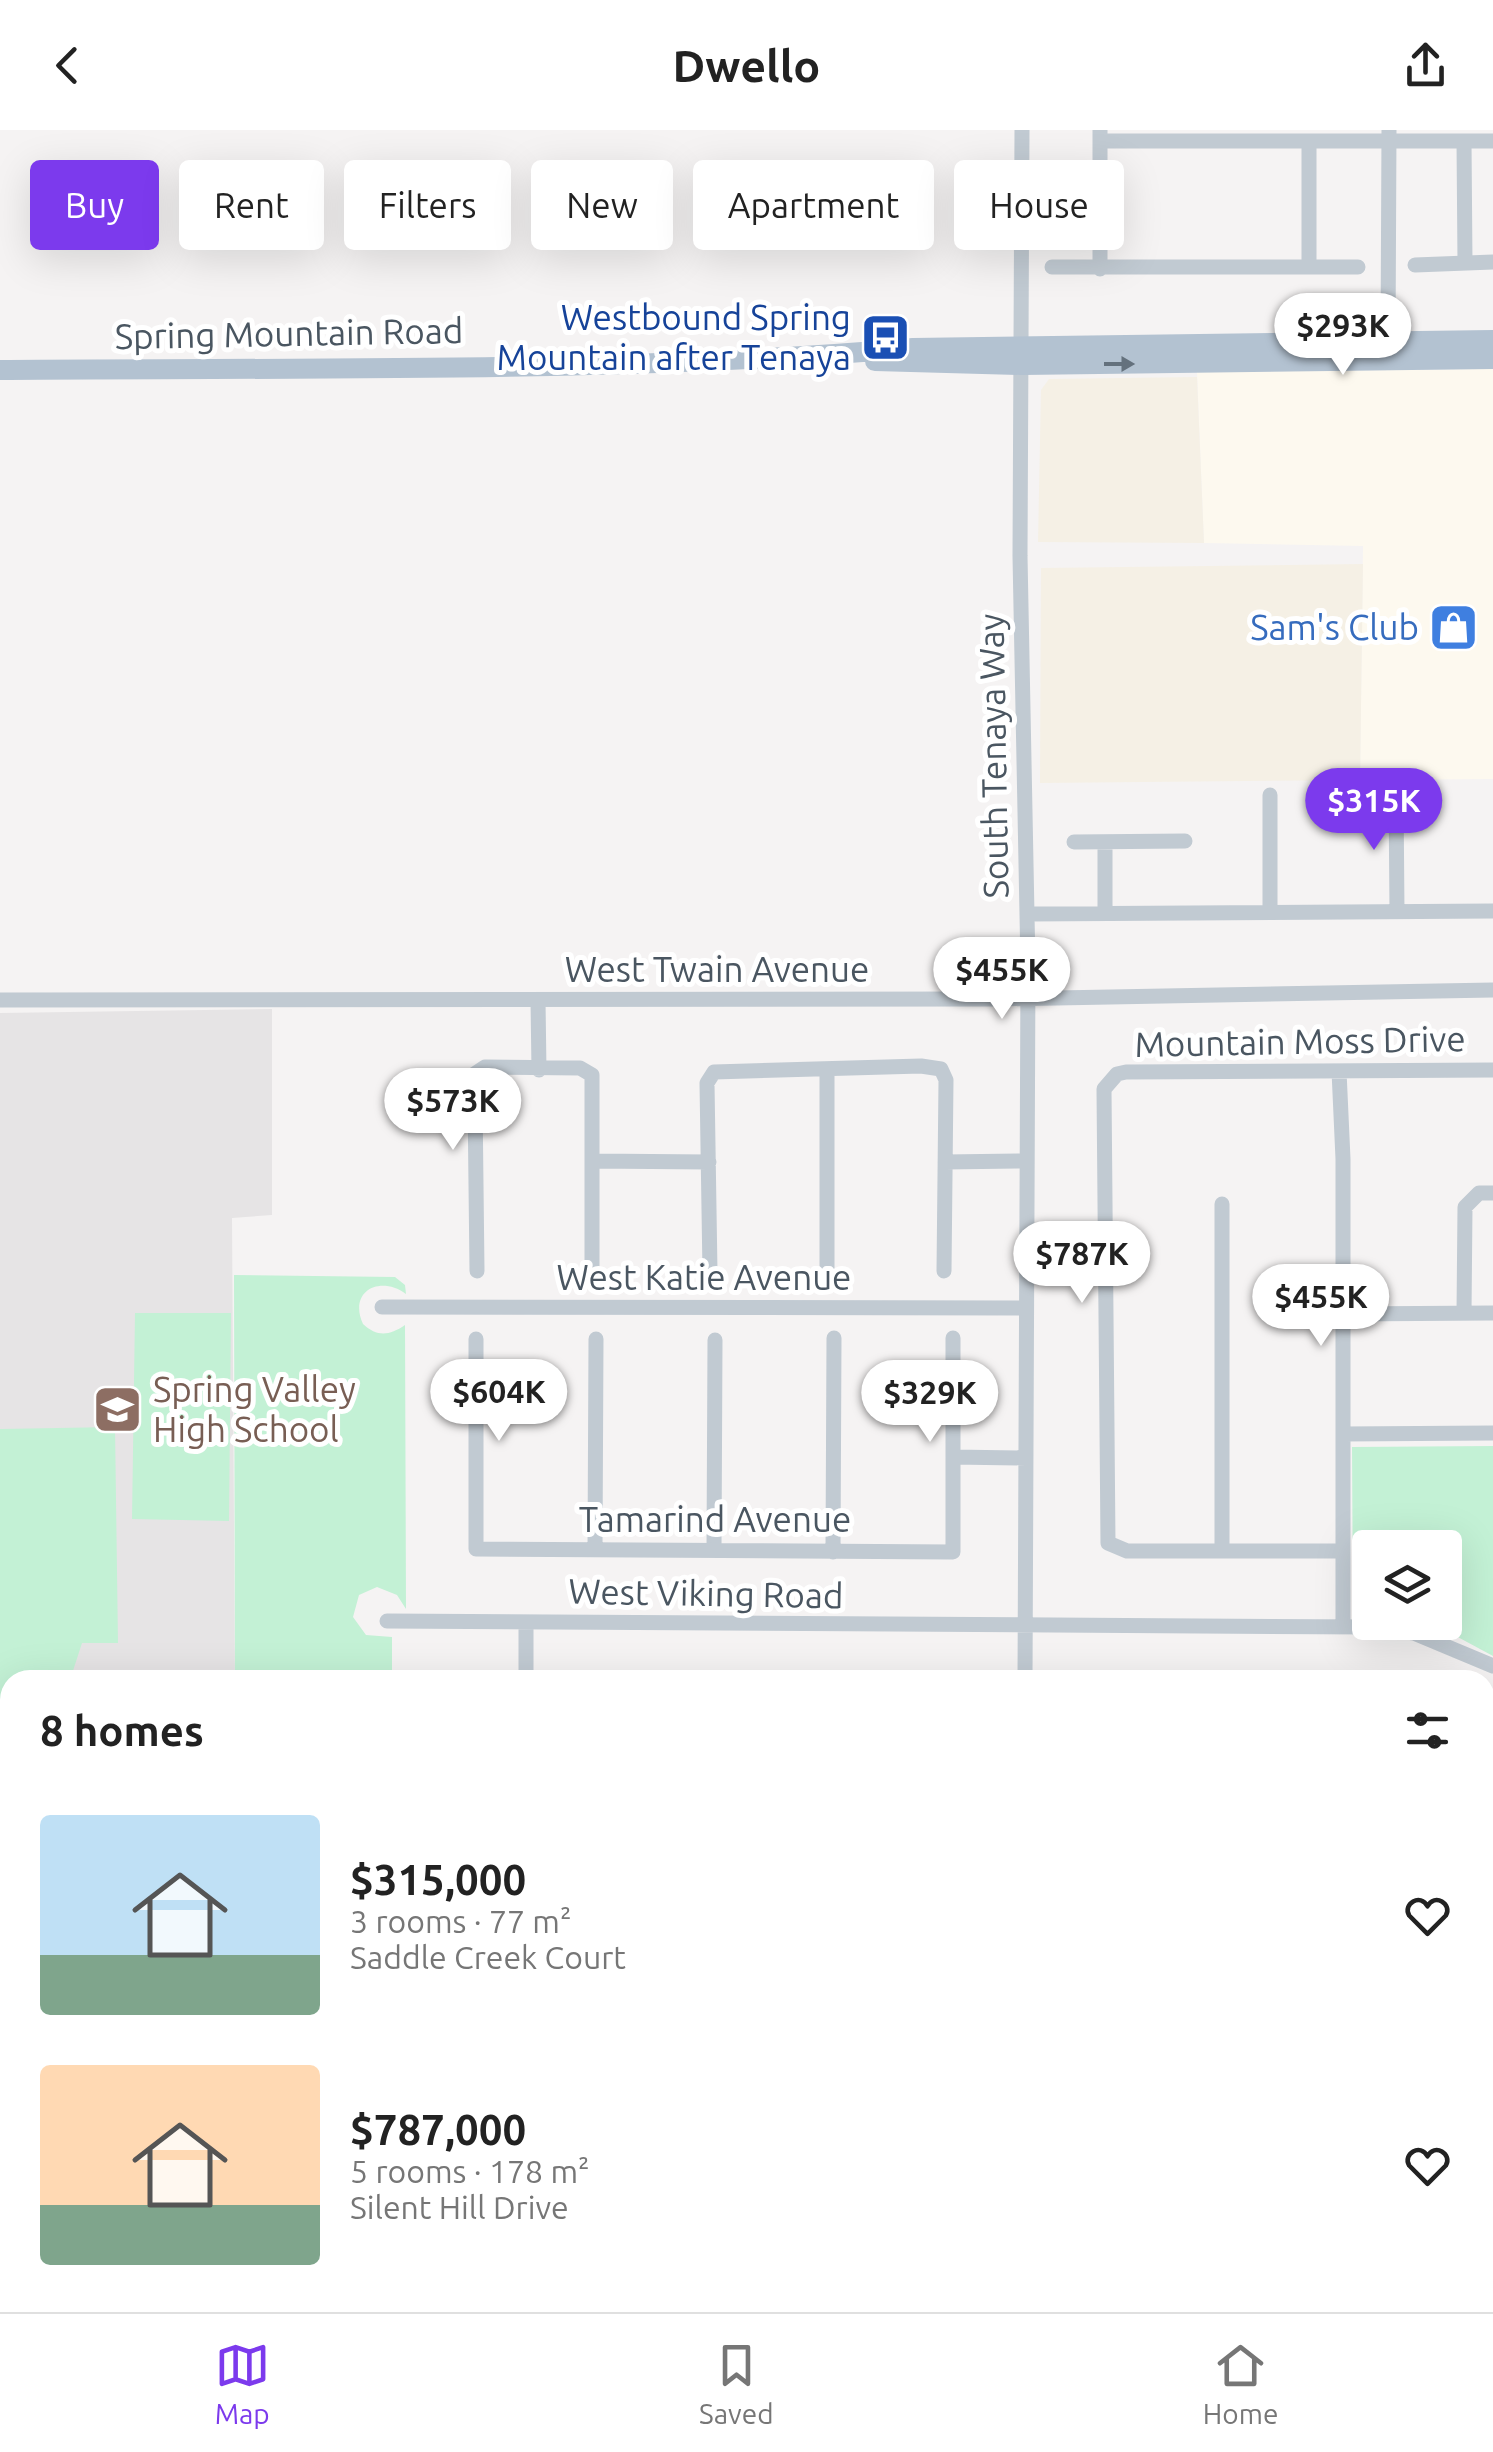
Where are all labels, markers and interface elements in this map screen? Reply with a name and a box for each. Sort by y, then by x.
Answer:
icon: back [40,38,95,93]
icon: share [1398,38,1453,93]
text: Dwello [673,40,820,91]
chip: Buy [30,160,159,250]
chip: Rent [179,160,324,250]
chip: Filters [344,160,511,250]
chip: New [531,160,673,250]
chip: Apartment [693,160,934,250]
chip: House [954,160,1124,250]
pin: $293K [1273,293,1413,378]
place label: Westbound Spring Mountain after Tenaya [496,297,851,377]
text: $293K [1296,307,1390,343]
street label: Spring Mountain Road [114,310,464,356]
bus stop icon: Westbound Spring Mountain after Tenaya [860,312,912,364]
one-way arrow [1104,356,1136,372]
shop icon: Sam's Club [1428,602,1480,654]
place label: Sam's Club [1250,607,1419,647]
street label: South Tenaya Way [971,613,1015,899]
pin: $315K [1304,768,1444,853]
text: $315K [1327,782,1421,818]
pin: $455K [932,937,1072,1022]
street label: West Twain Avenue [565,949,869,989]
text: $455K [955,951,1049,987]
street label: Mountain Moss Drive [1134,1018,1466,1064]
pin: $573K [383,1068,523,1153]
text: $573K [406,1082,500,1118]
pin: $787K [1012,1221,1152,1306]
text: $787K [1035,1235,1129,1271]
street label: West Katie Avenue [557,1257,851,1297]
pin: $455K [1251,1264,1391,1349]
text: $455K [1274,1278,1368,1314]
pin: $604K [429,1359,569,1444]
pin: $329K [860,1360,1000,1445]
place label: Spring Valley High School [153,1369,356,1449]
text: $604K [452,1373,546,1409]
text: $329K [883,1374,977,1410]
school or university icon: Spring Valley High School [92,1384,144,1436]
street label: Tamarind Avenue [579,1499,851,1539]
map controls [1352,1530,1462,1640]
button: layers [1352,1530,1462,1640]
street label: West Viking Road [568,1571,844,1615]
icon: filters [1400,1703,1455,1758]
text: 8 homes [40,1707,204,1754]
icon: home [120,1855,240,1975]
text: $315,000 [350,1856,526,1903]
icon: heart [1400,1888,1455,1943]
text: 3 rooms · 77 m² [350,1903,571,1939]
text: Saddle Creek Court [350,1939,626,1975]
icon: home [120,2105,240,2225]
text: $787,000 [350,2106,526,2153]
icon: heart [1400,2138,1455,2193]
text: 5 rooms · 178 m² [350,2153,590,2189]
text: Silent Hill Drive [350,2189,569,2225]
tab: Map [215,2338,270,2429]
tab: Saved [699,2338,774,2429]
tab: Home [1203,2338,1278,2429]

